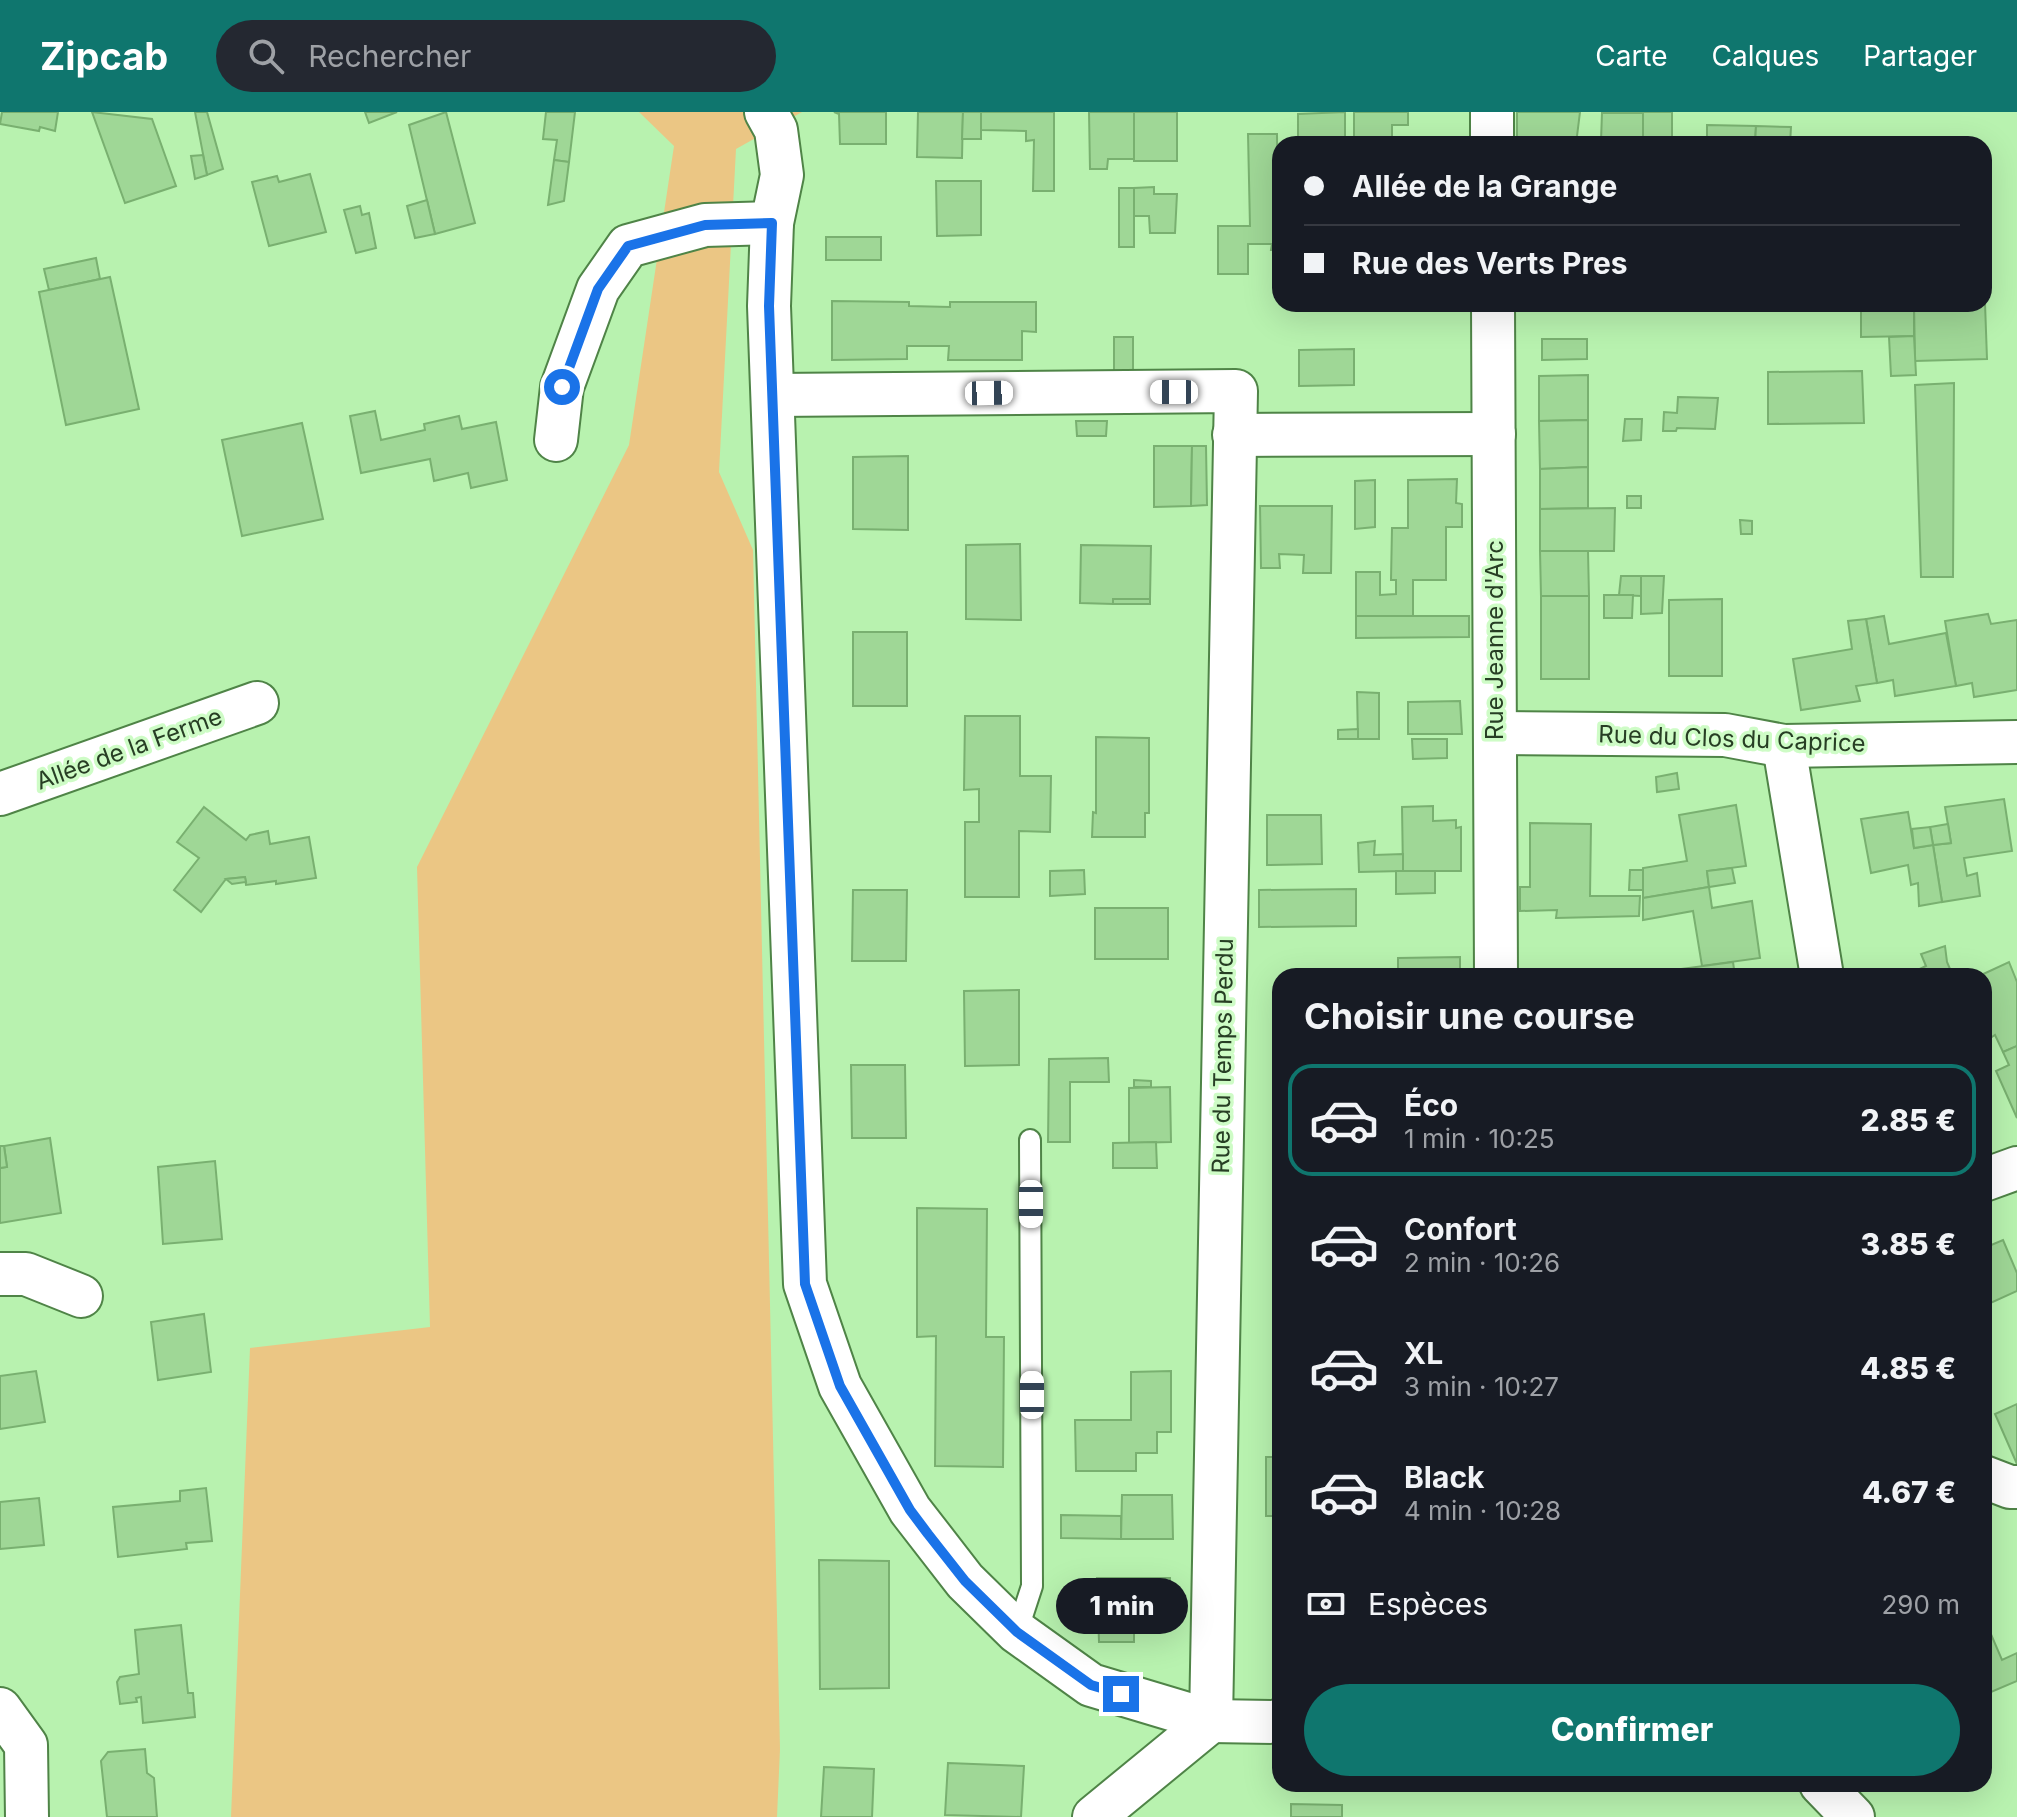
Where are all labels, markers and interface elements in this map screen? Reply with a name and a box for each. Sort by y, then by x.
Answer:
search box [216,20,776,92]
text: Zipcab [40,33,168,79]
icon: search [244,34,288,78]
text: Rechercher [308,38,471,74]
text: Carte [1595,39,1668,73]
text: Calques [1712,39,1819,73]
text: Partager [1863,39,1977,73]
text: Allée de la Grange [1352,168,1617,204]
text: Rue des Verts Pres [1352,245,1628,281]
route start [544,369,580,405]
car [1150,380,1198,404]
car [965,381,1013,405]
street label: Rue Jeanne d'Arc [1480,540,1509,740]
street label: Allée de la Ferme [32,701,226,796]
street label: Rue du Clos du Caprice [1598,719,1866,758]
street label: Rue du Temps Perdu [1206,938,1239,1174]
text: Choisir une course [1304,994,1635,1038]
icon: car [1308,1084,1380,1156]
text: Éco [1404,1087,1458,1123]
text: 2.85 € [1860,1102,1956,1138]
text: 1 min · 10:25 [1404,1123,1555,1154]
car [1019,1180,1043,1228]
icon: car [1308,1208,1380,1280]
text: Confort [1404,1211,1517,1247]
text: 3.85 € [1860,1226,1956,1262]
text: 2 min · 10:26 [1404,1247,1560,1278]
icon: car [1308,1332,1380,1404]
text: XL [1404,1335,1443,1371]
text: 4.85 € [1860,1350,1956,1386]
car [1020,1371,1044,1419]
text: 3 min · 10:27 [1404,1371,1559,1402]
icon: car [1308,1456,1380,1528]
text: Black [1404,1459,1484,1495]
text: 4.67 € [1862,1474,1956,1510]
text: 4 min · 10:28 [1404,1495,1561,1526]
callout: 1 min [1055,1578,1187,1634]
icon: cash [1304,1582,1348,1626]
text: Espèces [1368,1586,1488,1622]
text: 290 m [1882,1589,1960,1620]
text: 1 min [1089,1590,1155,1621]
route end [1103,1676,1139,1712]
button: Confirmer [1304,1684,1960,1776]

